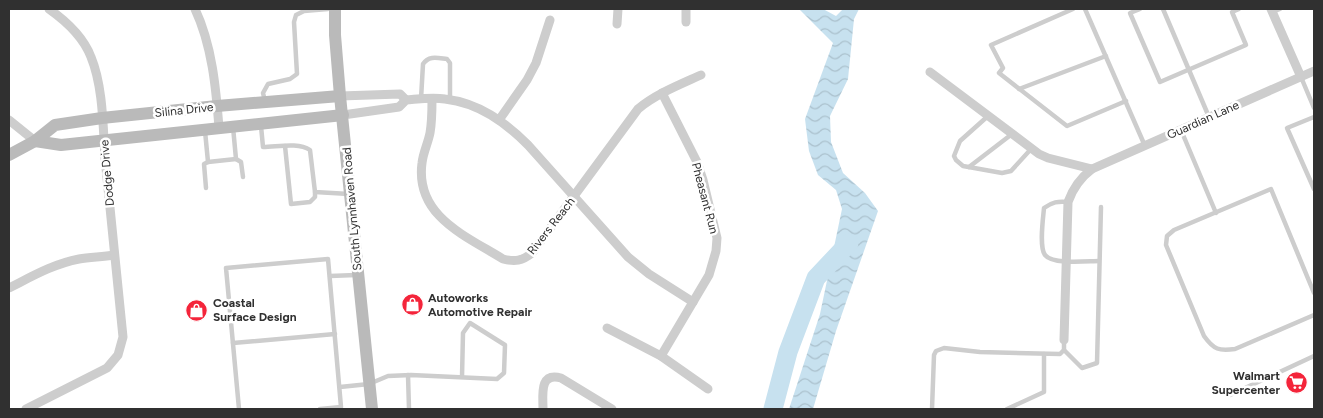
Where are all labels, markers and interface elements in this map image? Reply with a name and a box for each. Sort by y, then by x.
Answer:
street label: Guardian Lane [1165,98,1242,142]
street label: Silina Drive [154,100,215,120]
street label: Dodge Drive [97,139,117,207]
street label: South Lynnhaven Road [340,147,364,271]
street label: Pheasant Run [689,161,721,235]
street label: Rivers Reach [524,194,578,257]
place label: Autoworks Automotive Repair [428,291,533,319]
shop icon: Autoworks Automotive Repair [400,293,424,317]
place label: Coastal Surface Design [213,296,297,324]
shop icon: Coastal Surface Design [185,298,209,322]
place label: Walmart Supercenter [1212,369,1280,397]
supermarket icon: Walmart Supercenter [1284,371,1308,395]

